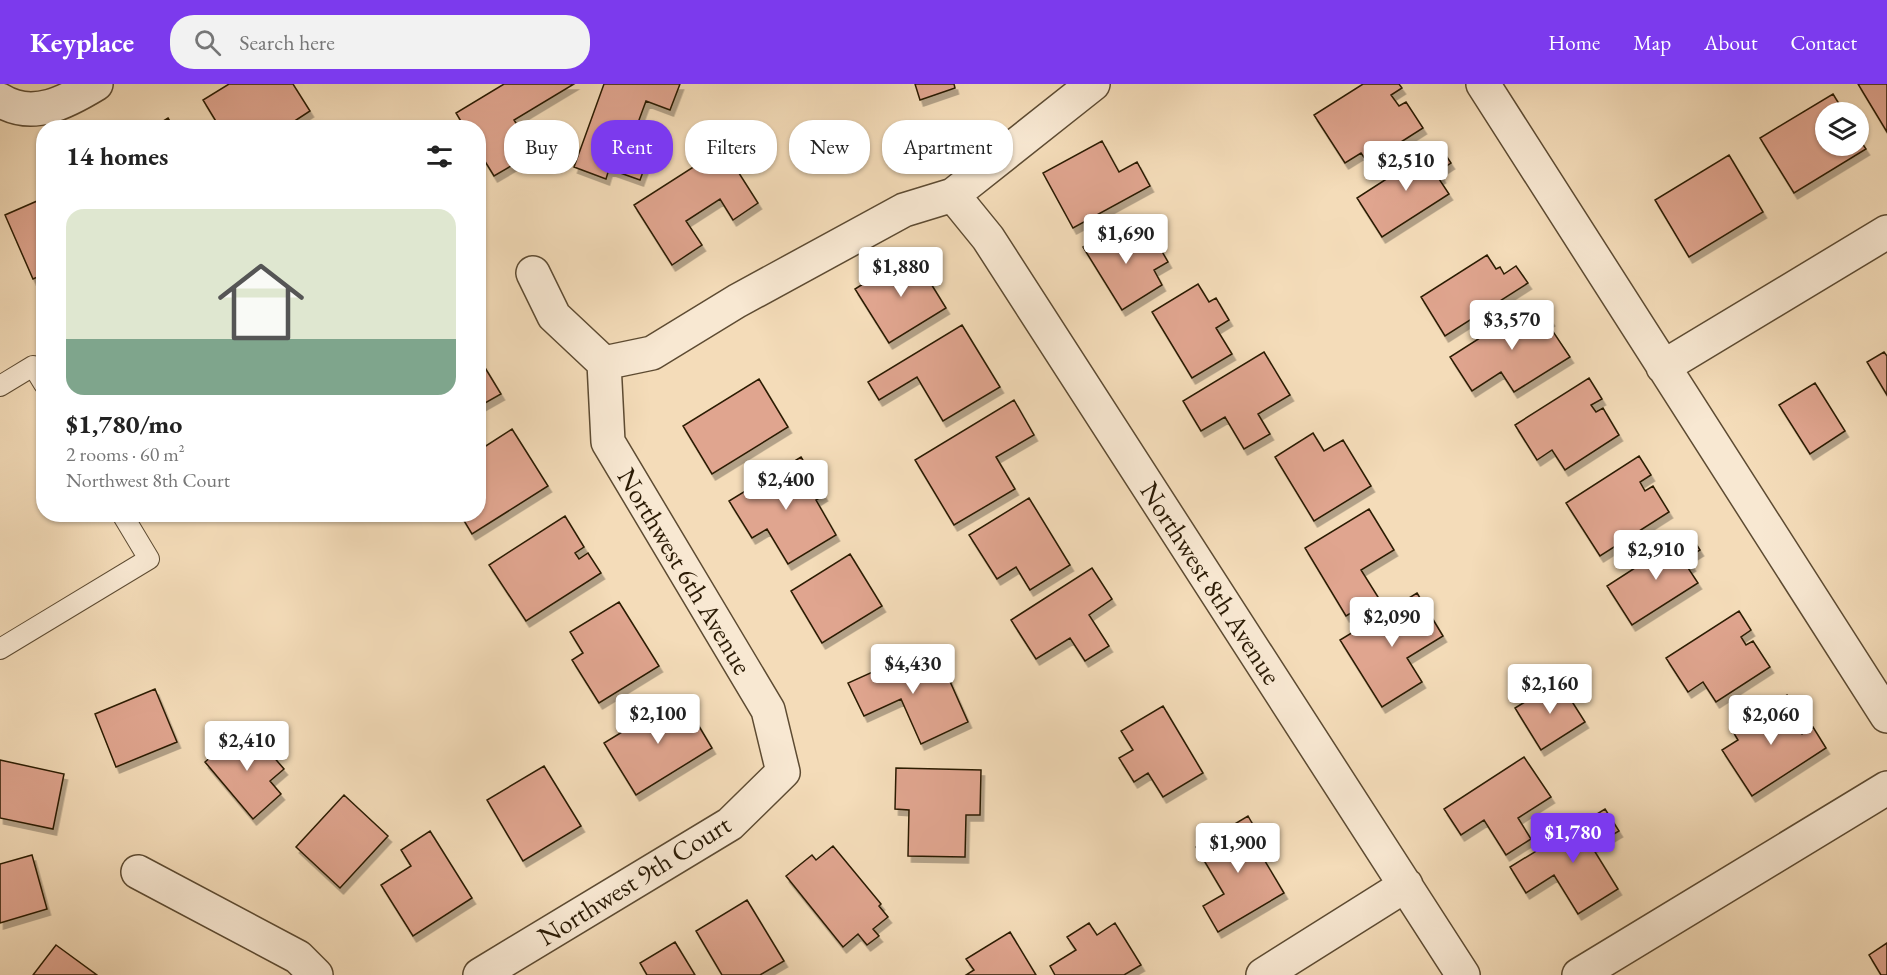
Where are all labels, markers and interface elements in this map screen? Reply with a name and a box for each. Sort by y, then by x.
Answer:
search box [170,15,590,69]
text: Keyplace [30,24,134,60]
icon: search [191,26,224,59]
text: Search here [239,28,335,57]
text: Home [1548,29,1600,56]
text: Map [1633,29,1671,56]
text: About [1704,29,1757,56]
text: Contact [1790,29,1857,56]
map controls [1815,102,1869,156]
button: layers [1815,102,1869,156]
chip: Buy [504,120,579,174]
chip: Rent [591,120,673,174]
chip: Filters [685,120,777,174]
chip: New [789,120,870,174]
chip: Apartment [882,120,1013,174]
text: 14 homes [66,139,168,173]
icon: filters [423,140,456,173]
pin: $2,510 [1357,141,1455,192]
text: $2,510 [1378,147,1434,173]
pin: $1,690 [1077,214,1175,265]
text: $1,690 [1098,220,1154,246]
pin: $1,880 [852,247,950,298]
icon: home [207,248,315,356]
text: $1,880 [873,253,929,279]
pin: $3,570 [1463,300,1561,351]
text: $3,570 [1484,306,1540,332]
text: $1,780/mo [66,407,182,441]
text: 2 rooms · 60 m² [66,441,185,467]
pin: $2,400 [737,460,835,511]
street label: Northwest 6th Avenue [610,461,760,681]
text: $2,400 [758,466,814,492]
text: Northwest 8th Court [66,467,230,493]
street label: Northwest 8th Avenue [1132,475,1290,691]
pin: $2,910 [1607,530,1705,581]
text: $2,910 [1628,536,1684,562]
pin: $2,090 [1343,597,1441,648]
text: $2,090 [1364,603,1420,629]
pin: $4,430 [864,644,962,695]
text: $4,430 [885,650,941,676]
pin: $2,160 [1501,664,1599,715]
text: $2,160 [1522,670,1578,696]
pin: $2,100 [609,694,707,745]
pin: $2,060 [1722,695,1820,746]
text: $2,100 [630,700,686,726]
text: $2,060 [1743,701,1799,727]
pin: $2,410 [198,721,296,772]
text: $2,410 [219,727,275,753]
street label: Northwest 9th Court [531,806,738,954]
pin: $1,780 [1524,813,1622,864]
text: $1,780 [1545,819,1601,845]
pin: $1,900 [1189,823,1287,874]
text: $1,900 [1210,829,1266,855]

